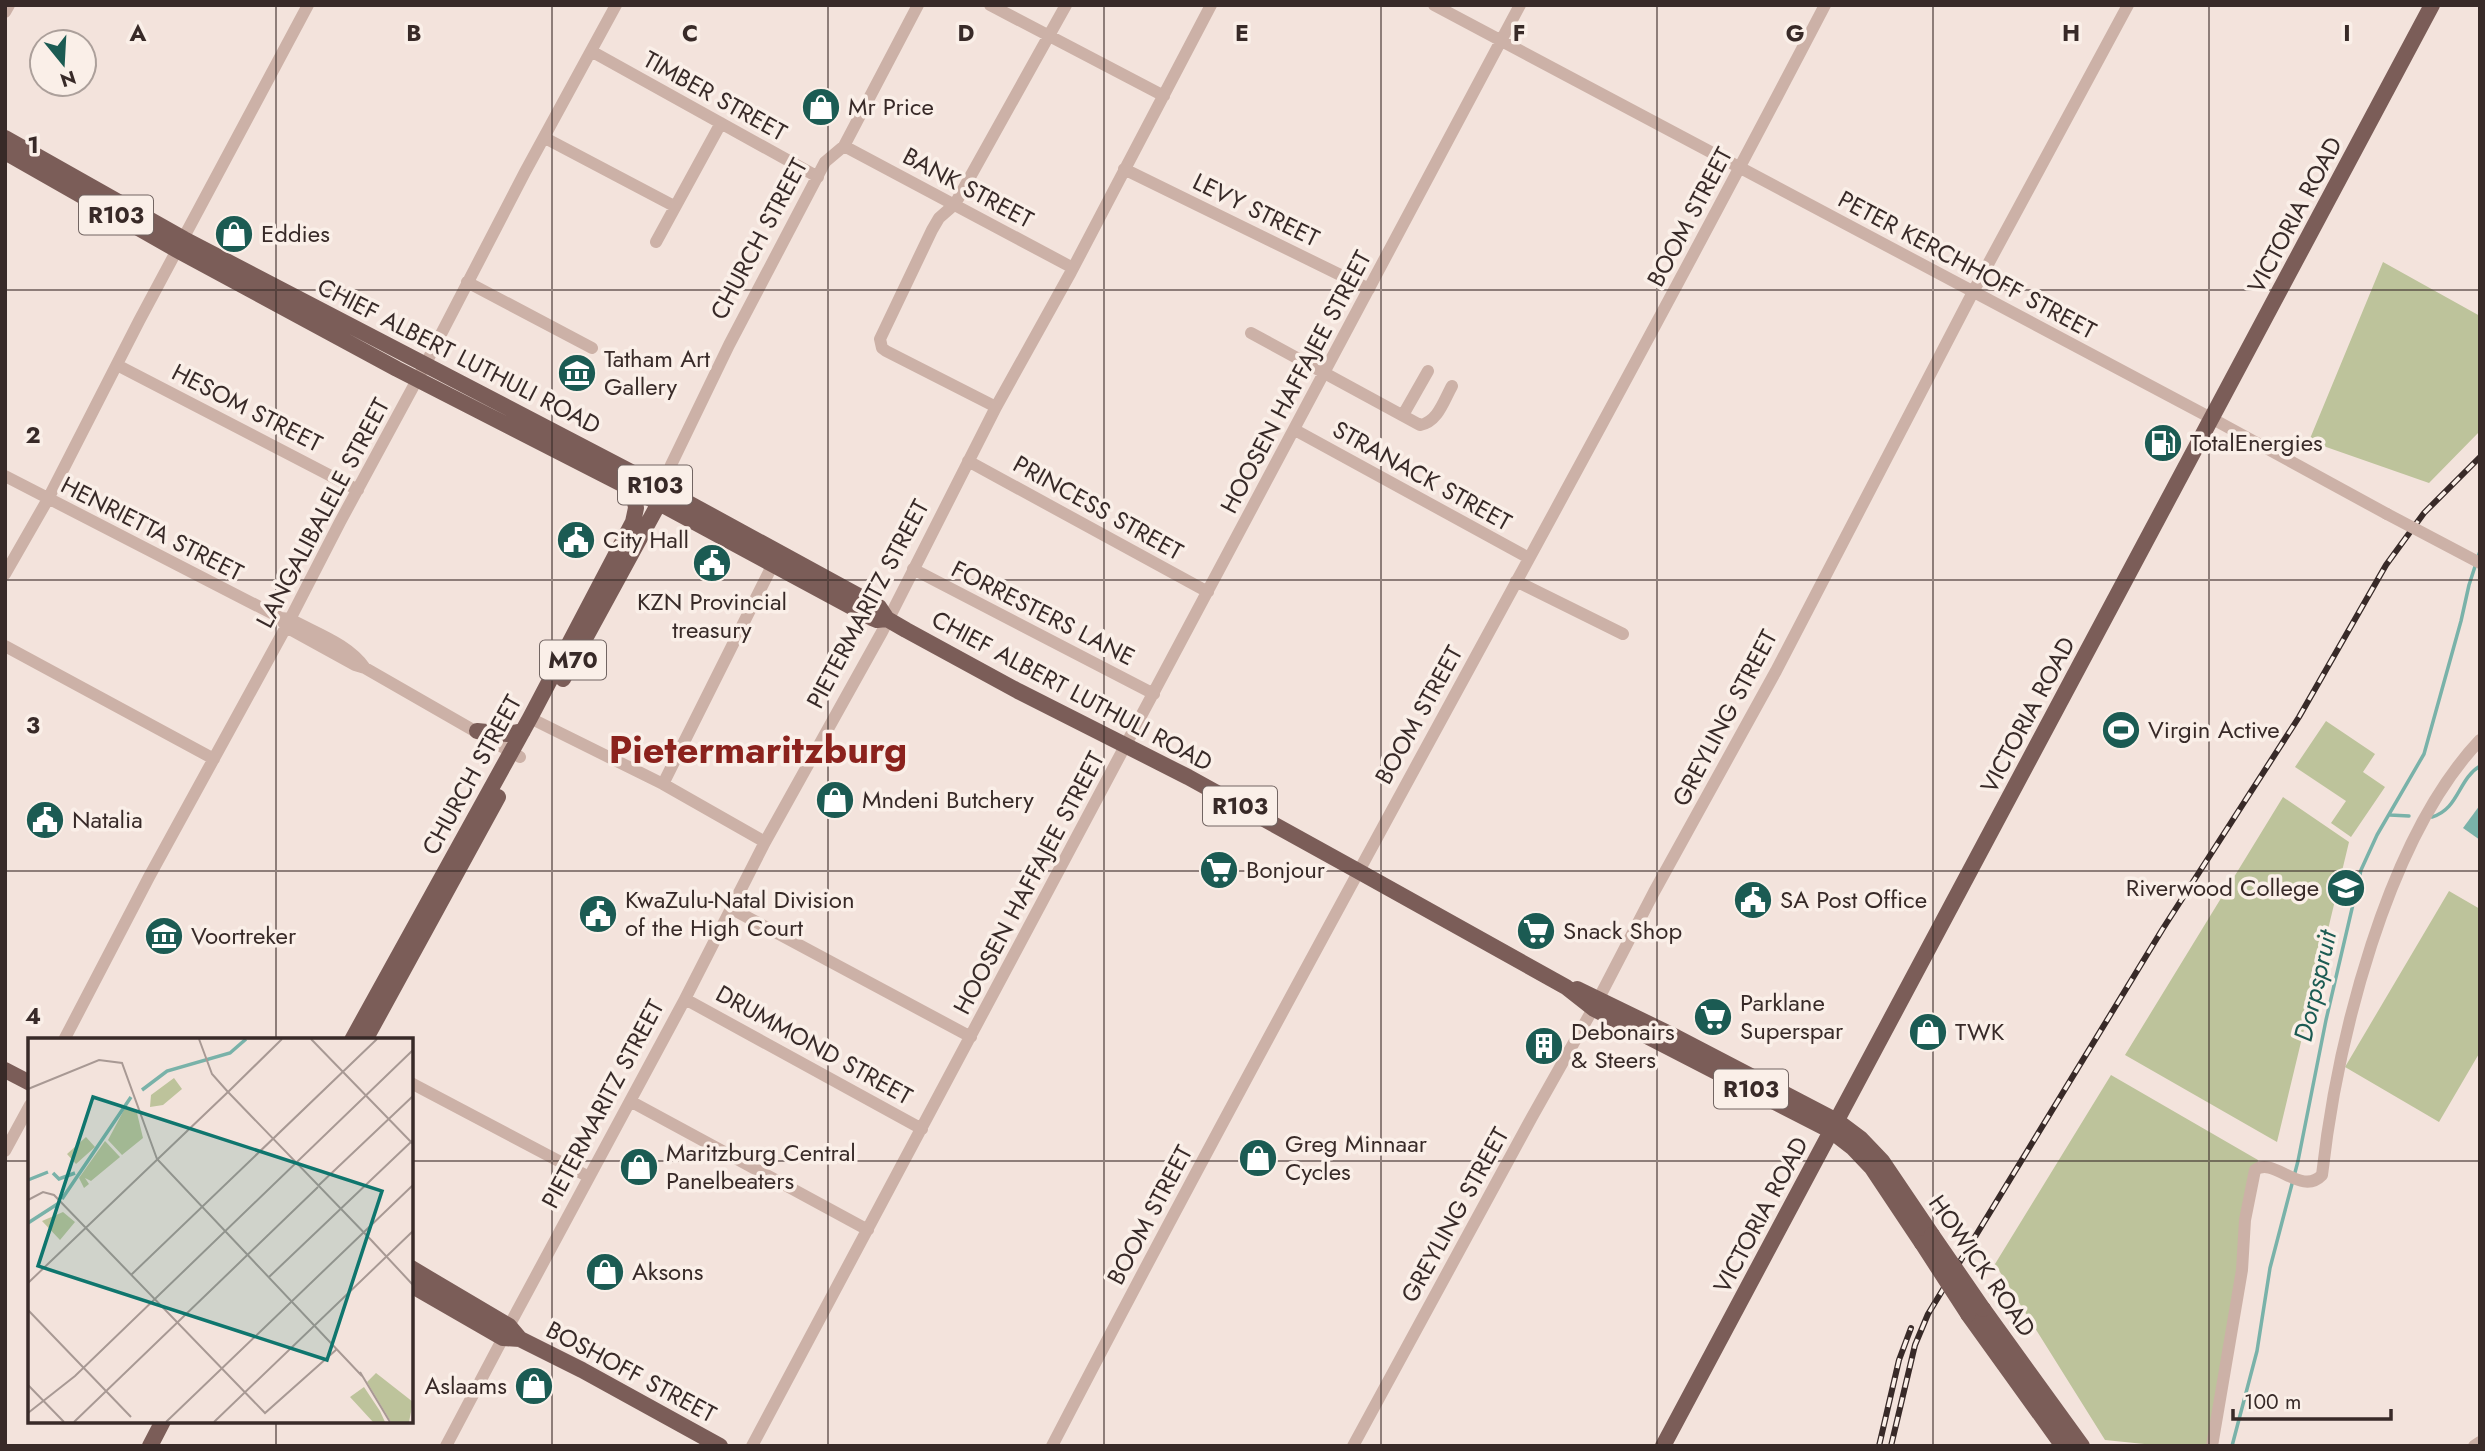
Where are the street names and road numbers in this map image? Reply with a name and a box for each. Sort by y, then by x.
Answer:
street label: TIMBER STREET [637,42,793,149]
street label: VICTORIA ROAD [2239,130,2351,299]
street label: BANK STREET [897,138,1040,237]
street label: BOOM STREET [1638,141,1741,293]
street label: CHURCH STREET [701,152,816,326]
street label: LEVY STREET [1187,164,1325,255]
street label: PETER KERCHHOFF STREET [1832,182,2103,348]
road number: R103 [79,196,153,234]
street label: HOOSEN HAFFAJEE STREET [1211,244,1380,519]
street label: CHIEF ALBERT LUTHULI ROAD [311,269,607,442]
street label: HESOM STREET [166,355,328,460]
street label: LANGALIBALELE STREET [247,392,398,634]
street label: STRANACK STREET [1326,412,1518,539]
street label: PRINCESS STREET [1007,446,1190,569]
road number: R103 [618,466,692,505]
street label: HENRIETTA STREET [55,467,249,590]
street label: PIETERMARITZ STREET [798,493,937,714]
street label: FORRESTERS LANE [946,551,1141,674]
street label: CHIEF ALBERT LUTHULI ROAD [925,601,1219,780]
street label: GREYLING STREET [1663,623,1786,812]
street label: VICTORIA ROAD [1972,630,2084,799]
street label: BOOM STREET [1366,639,1471,790]
road number: M70 [540,640,606,680]
street label: CHURCH STREET [413,688,530,861]
street label: HOOSEN HAFFAJEE STREET [944,745,1113,1020]
road number: R103 [1203,786,1277,826]
street label: DRUMMOND STREET [710,976,919,1113]
street label: PIETERMARITZ STREET [533,993,672,1214]
road number: R103 [1714,1070,1788,1108]
street label: GREYLING STREET [1392,1121,1517,1309]
street label: VICTORIA ROAD [1705,1130,1817,1299]
street label: BOOM STREET [1098,1139,1201,1291]
street label: HOWICK ROAD [1920,1188,2044,1344]
street label: BOSHOFF STREET [540,1312,723,1431]

